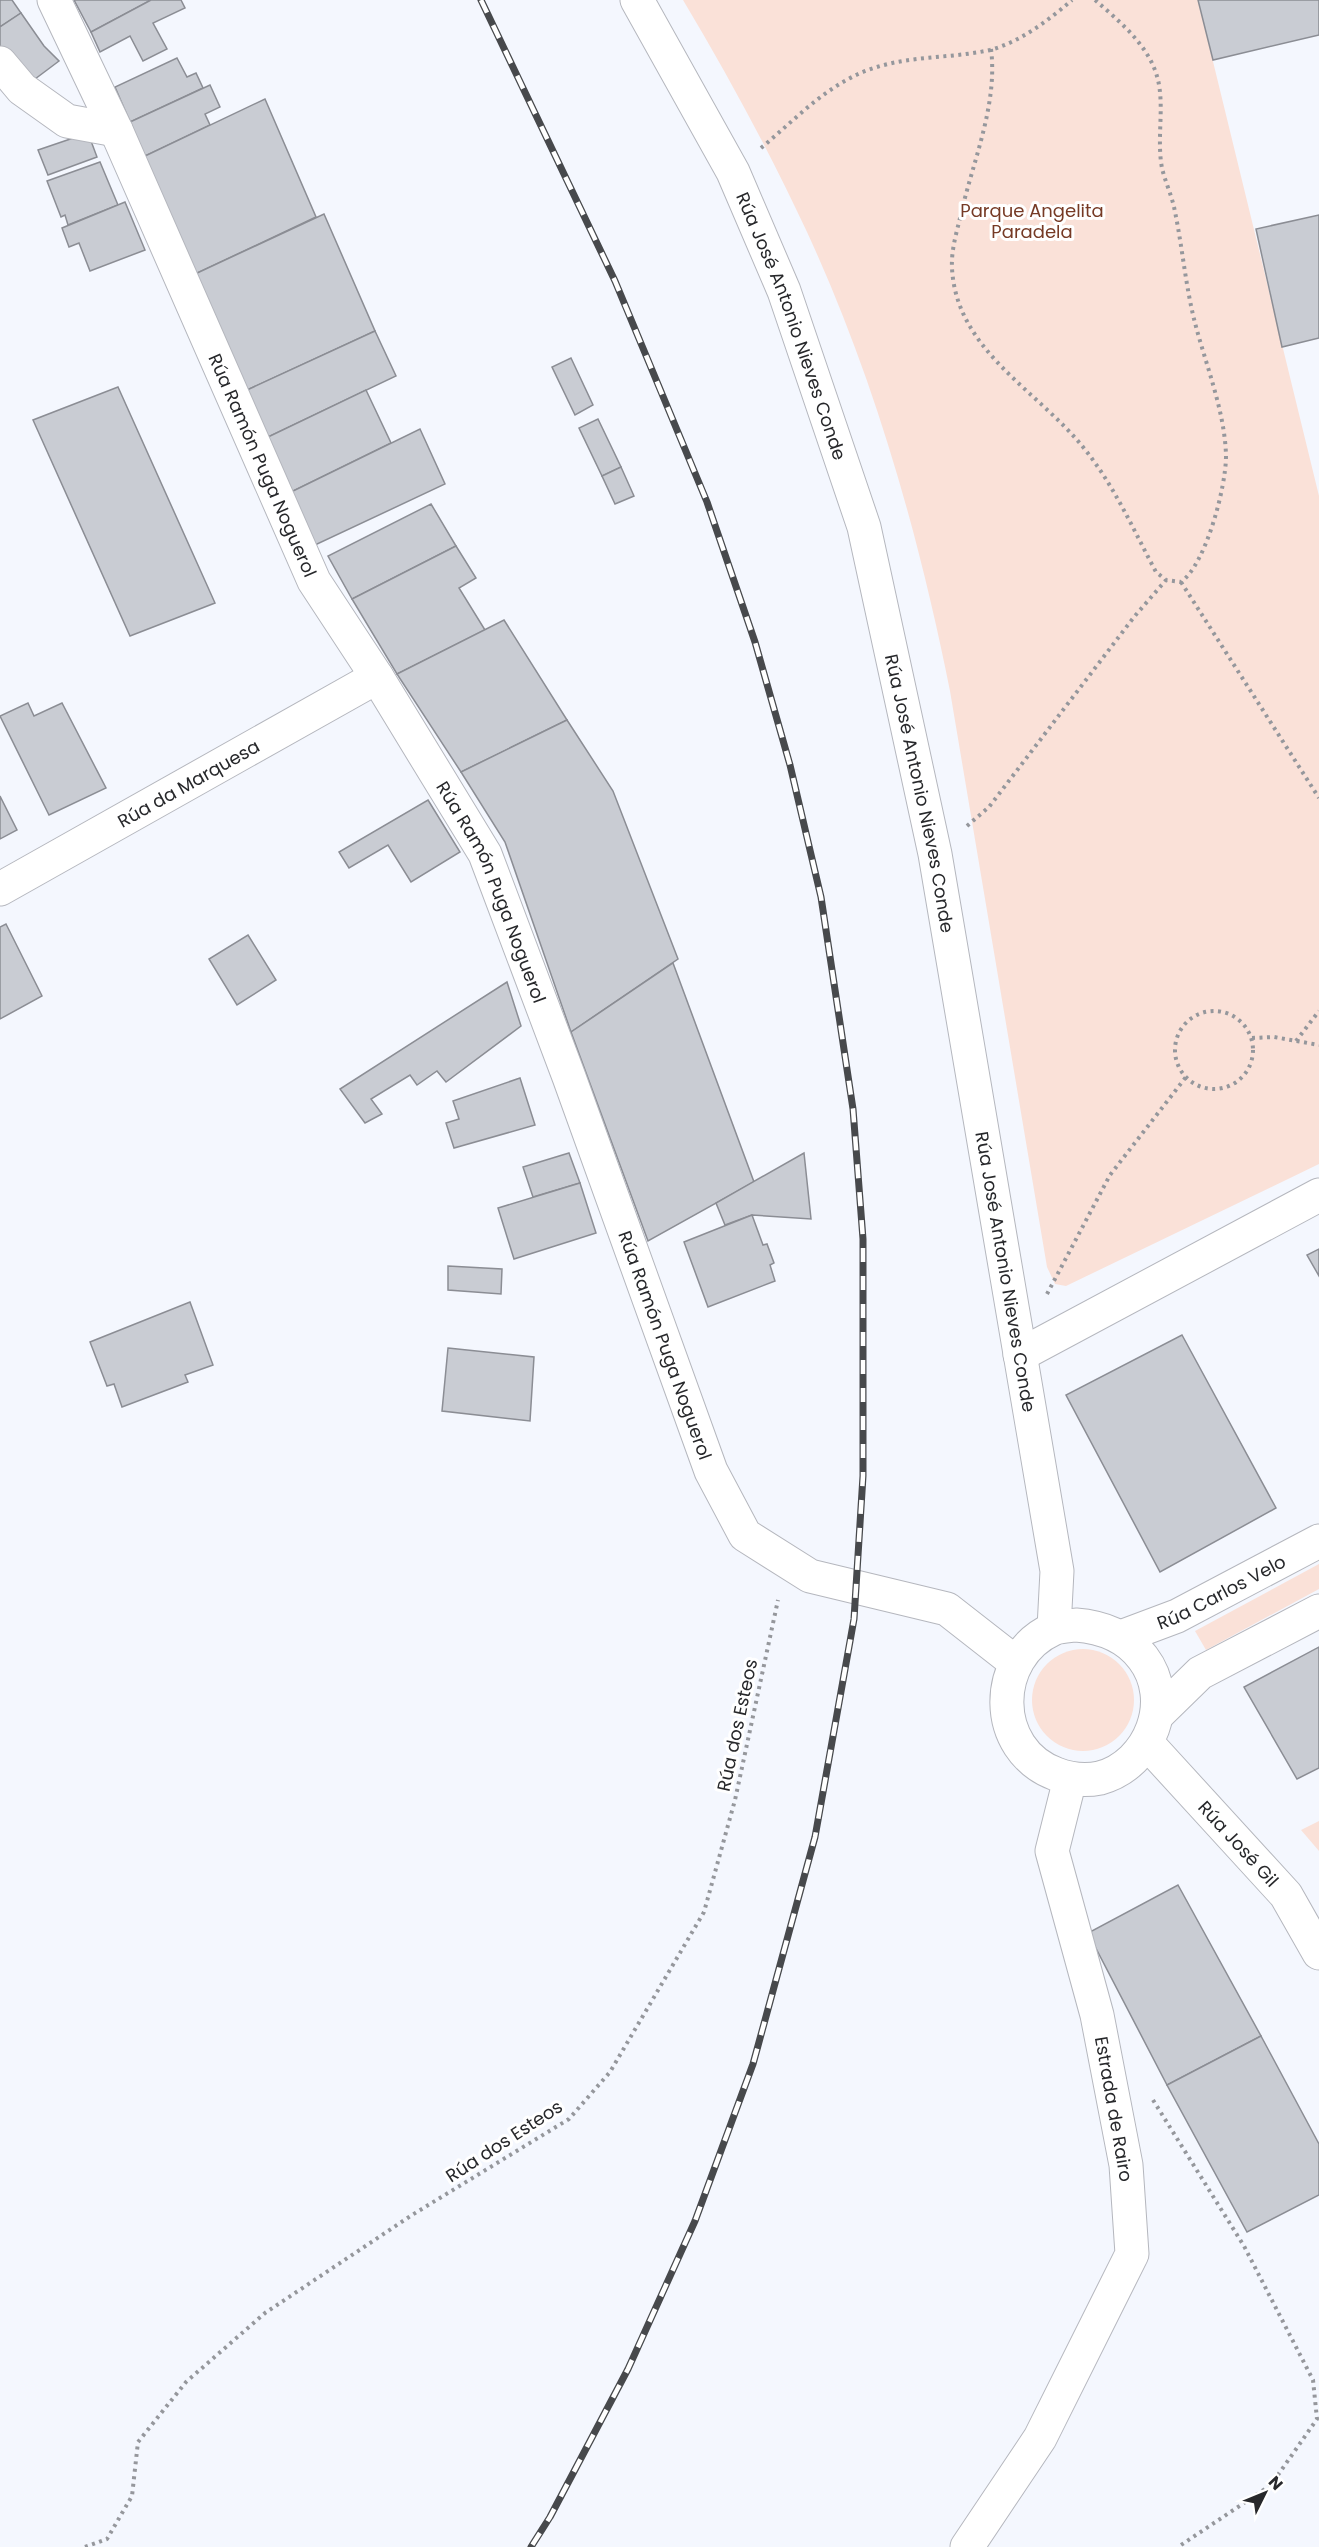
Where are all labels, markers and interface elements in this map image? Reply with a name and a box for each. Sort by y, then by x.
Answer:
street label: Rúa José Antonio Nieves Conde [731,188,853,463]
park label: Parque Angelita Paradela [960,198,1104,244]
street label: Rúa Ramón Puga Noguerol [203,349,323,581]
street label: Rúa José Antonio Nieves Conde [879,652,961,935]
street label: Rúa da Marquesa [113,733,264,833]
street label: Rúa Ramón Puga Noguerol [431,776,552,1006]
street label: Rúa José Antonio Nieves Conde [970,1130,1042,1414]
street label: Rúa Ramón Puga Noguerol [613,1227,718,1463]
street label: Rúa Carlos Velo [1153,1548,1290,1635]
street label: Rúa dos Esteos [711,1657,763,1793]
street label: Rúa José Gil [1193,1795,1285,1892]
street label: Estrada de Rairo [1089,2034,1139,2184]
street label: Rúa dos Esteos [441,2094,567,2188]
north arrow [1235,2463,1295,2523]
text: N [1263,2471,1288,2495]

